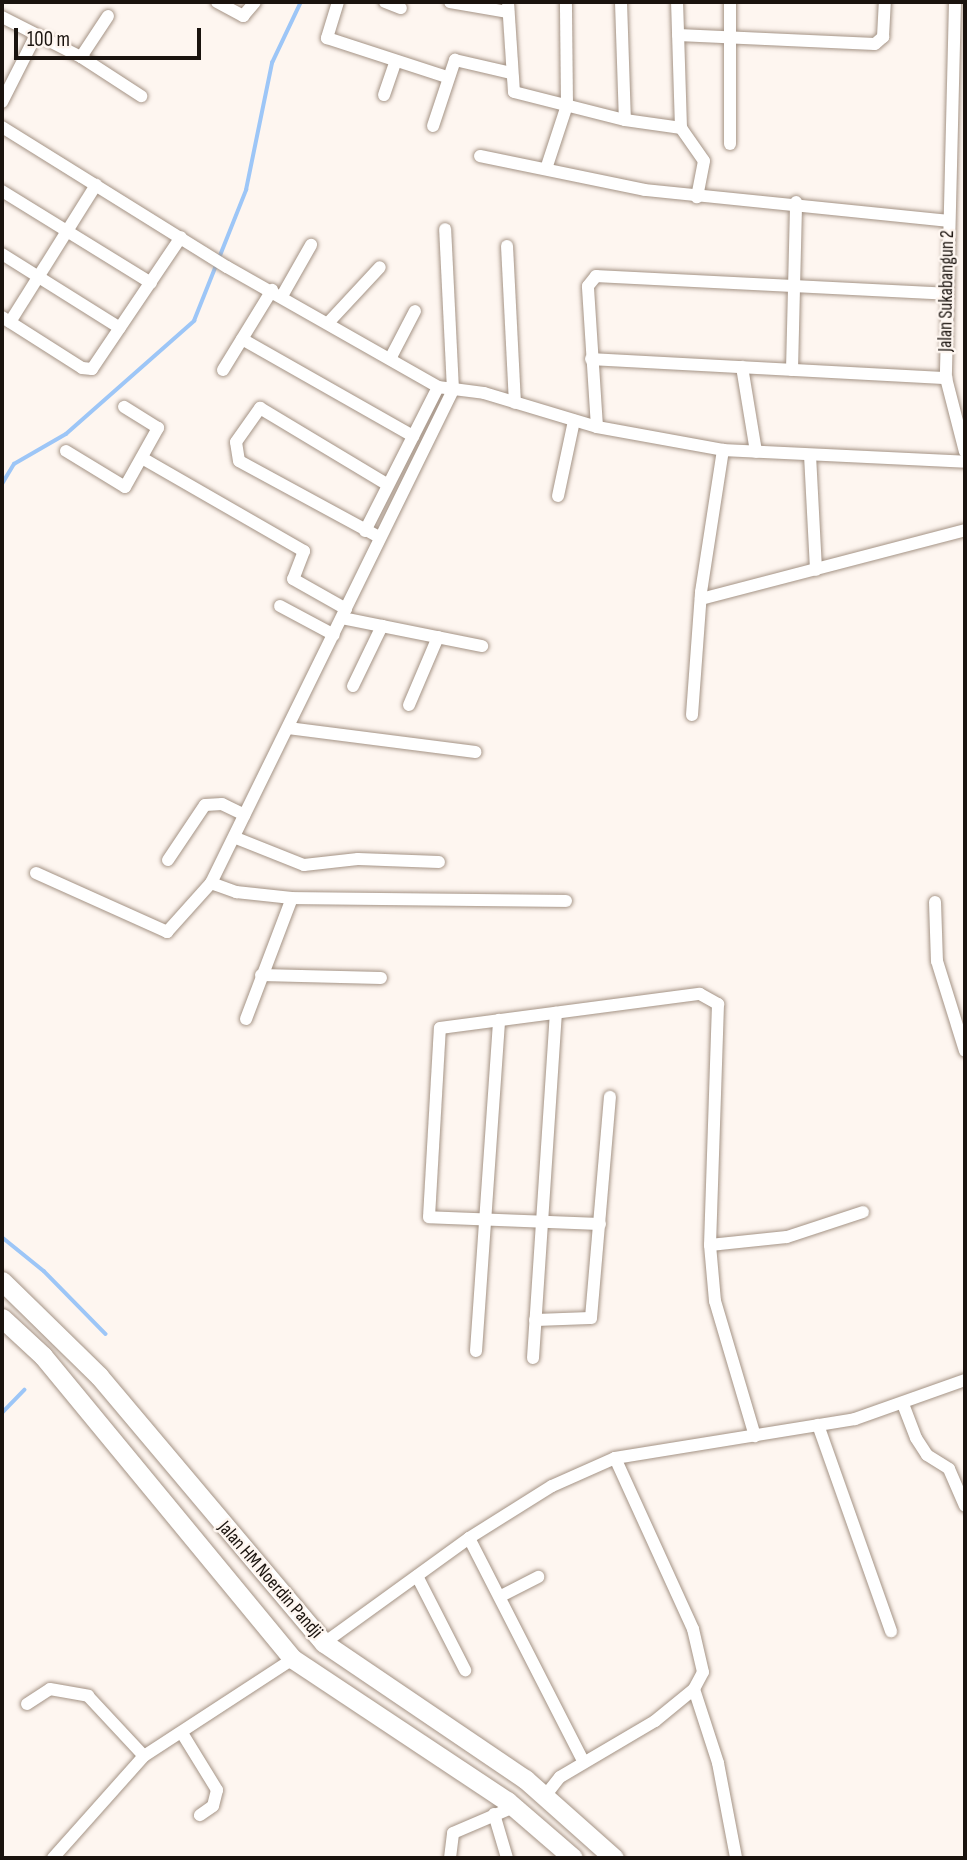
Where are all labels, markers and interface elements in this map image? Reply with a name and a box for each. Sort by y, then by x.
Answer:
scale bar [18,14,205,58]
text: 100 m [27,27,70,52]
street label: Jalan Sukabangun 2 [935,230,959,352]
street label: Jalan HM Noerdin Pandji [213,1517,327,1643]

